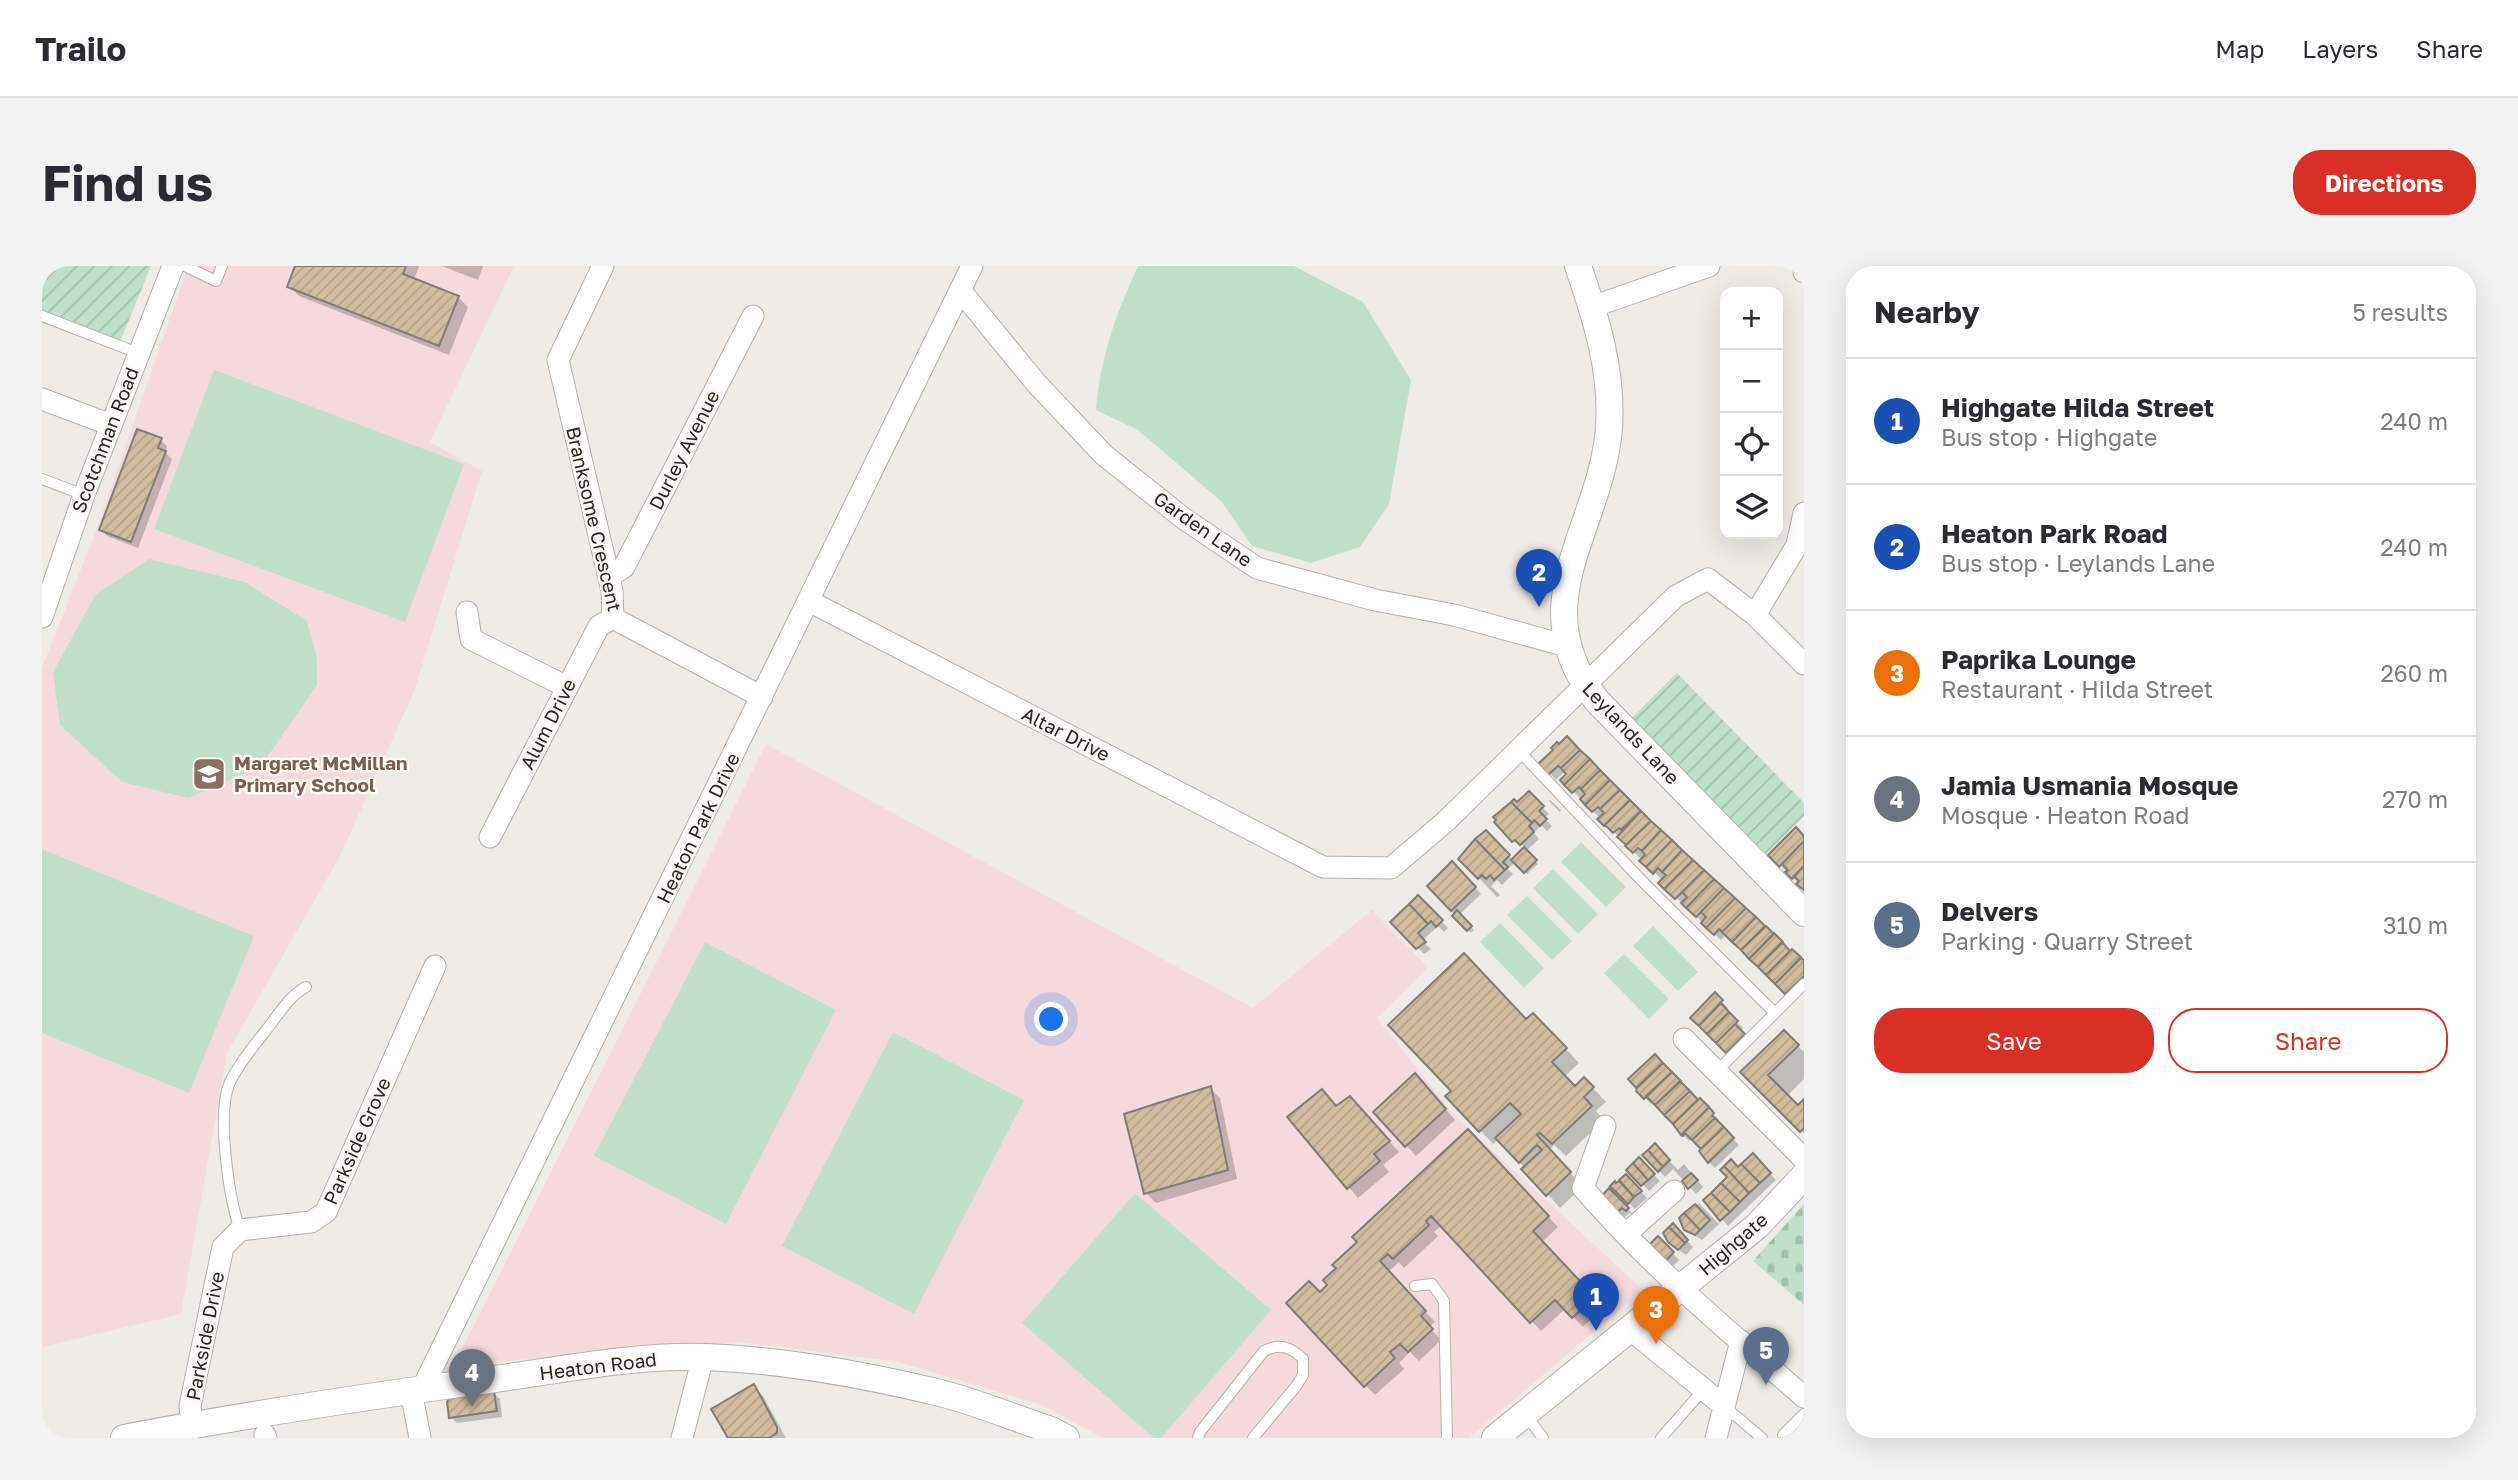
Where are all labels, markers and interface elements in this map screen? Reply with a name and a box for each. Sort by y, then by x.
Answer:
text: Trailo [35,29,126,68]
text: Map [2215,34,2264,63]
text: Layers [2302,34,2378,63]
text: Share [2416,34,2483,63]
button: Directions [2293,150,2476,215]
text: Find us [42,153,213,212]
map controls [1720,287,1783,539]
button: + [1720,287,1783,350]
text: Nearby [1874,294,1979,330]
text: 5 results [2352,298,2448,326]
button: − [1720,350,1783,413]
street label: Scotchman Road [66,364,143,516]
street label: Durley Avenue [644,386,724,513]
text: Highgate Hilda Street [1941,392,2214,423]
text: 1 [1891,407,1903,435]
text: 240 m [2380,407,2448,435]
button: locate [1720,413,1783,476]
text: Bus stop · Highgate [1941,423,2157,451]
street label: Branksome Crescent [562,424,627,613]
button: layers [1720,476,1783,539]
street label: Garden Lane [1150,486,1257,571]
text: Heaton Park Road [1941,518,2168,549]
text: 2 [1890,533,1904,561]
text: 240 m [2380,533,2448,561]
pin: 2 [1516,549,1562,607]
text: Bus stop · Leylands Lane [1941,549,2215,577]
text: Paprika Lounge [1941,644,2136,675]
text: 3 [1890,659,1904,687]
text: 260 m [2380,659,2448,687]
street label: Alum Drive [515,675,580,773]
text: Restaurant · Hilda Street [1941,675,2213,703]
street label: Leylands Lane [1578,677,1685,789]
street label: Altar Drive [1018,702,1114,766]
street label: Heaton Park Drive [651,749,744,907]
place label: Margaret McMillan Primary School [234,751,408,796]
school or university icon: Margaret McMillan Primary School [190,755,228,793]
text: Jamia Usmania Mosque [1941,770,2238,801]
text: 4 [1890,785,1904,813]
text: 270 m [2382,785,2448,813]
text: Mosque · Heaton Road [1941,801,2189,829]
text: Delvers [1941,896,2038,927]
text: 5 [1890,911,1904,939]
text: 310 m [2383,911,2448,939]
text: Parking · Quarry Street [1941,927,2193,955]
your location [1034,1002,1068,1036]
button: Save [1874,1008,2154,1073]
button: Share [2168,1008,2448,1073]
street label: Parkside Grove [318,1074,395,1208]
street label: Highgate [1694,1207,1772,1280]
street label: Parkside Drive [181,1269,228,1402]
pin: 1 [1573,1273,1619,1331]
pin: 3 [1633,1286,1679,1344]
pin: 5 [1743,1327,1789,1385]
street label: Heaton Road [538,1347,658,1384]
pin: 4 [449,1349,495,1407]

